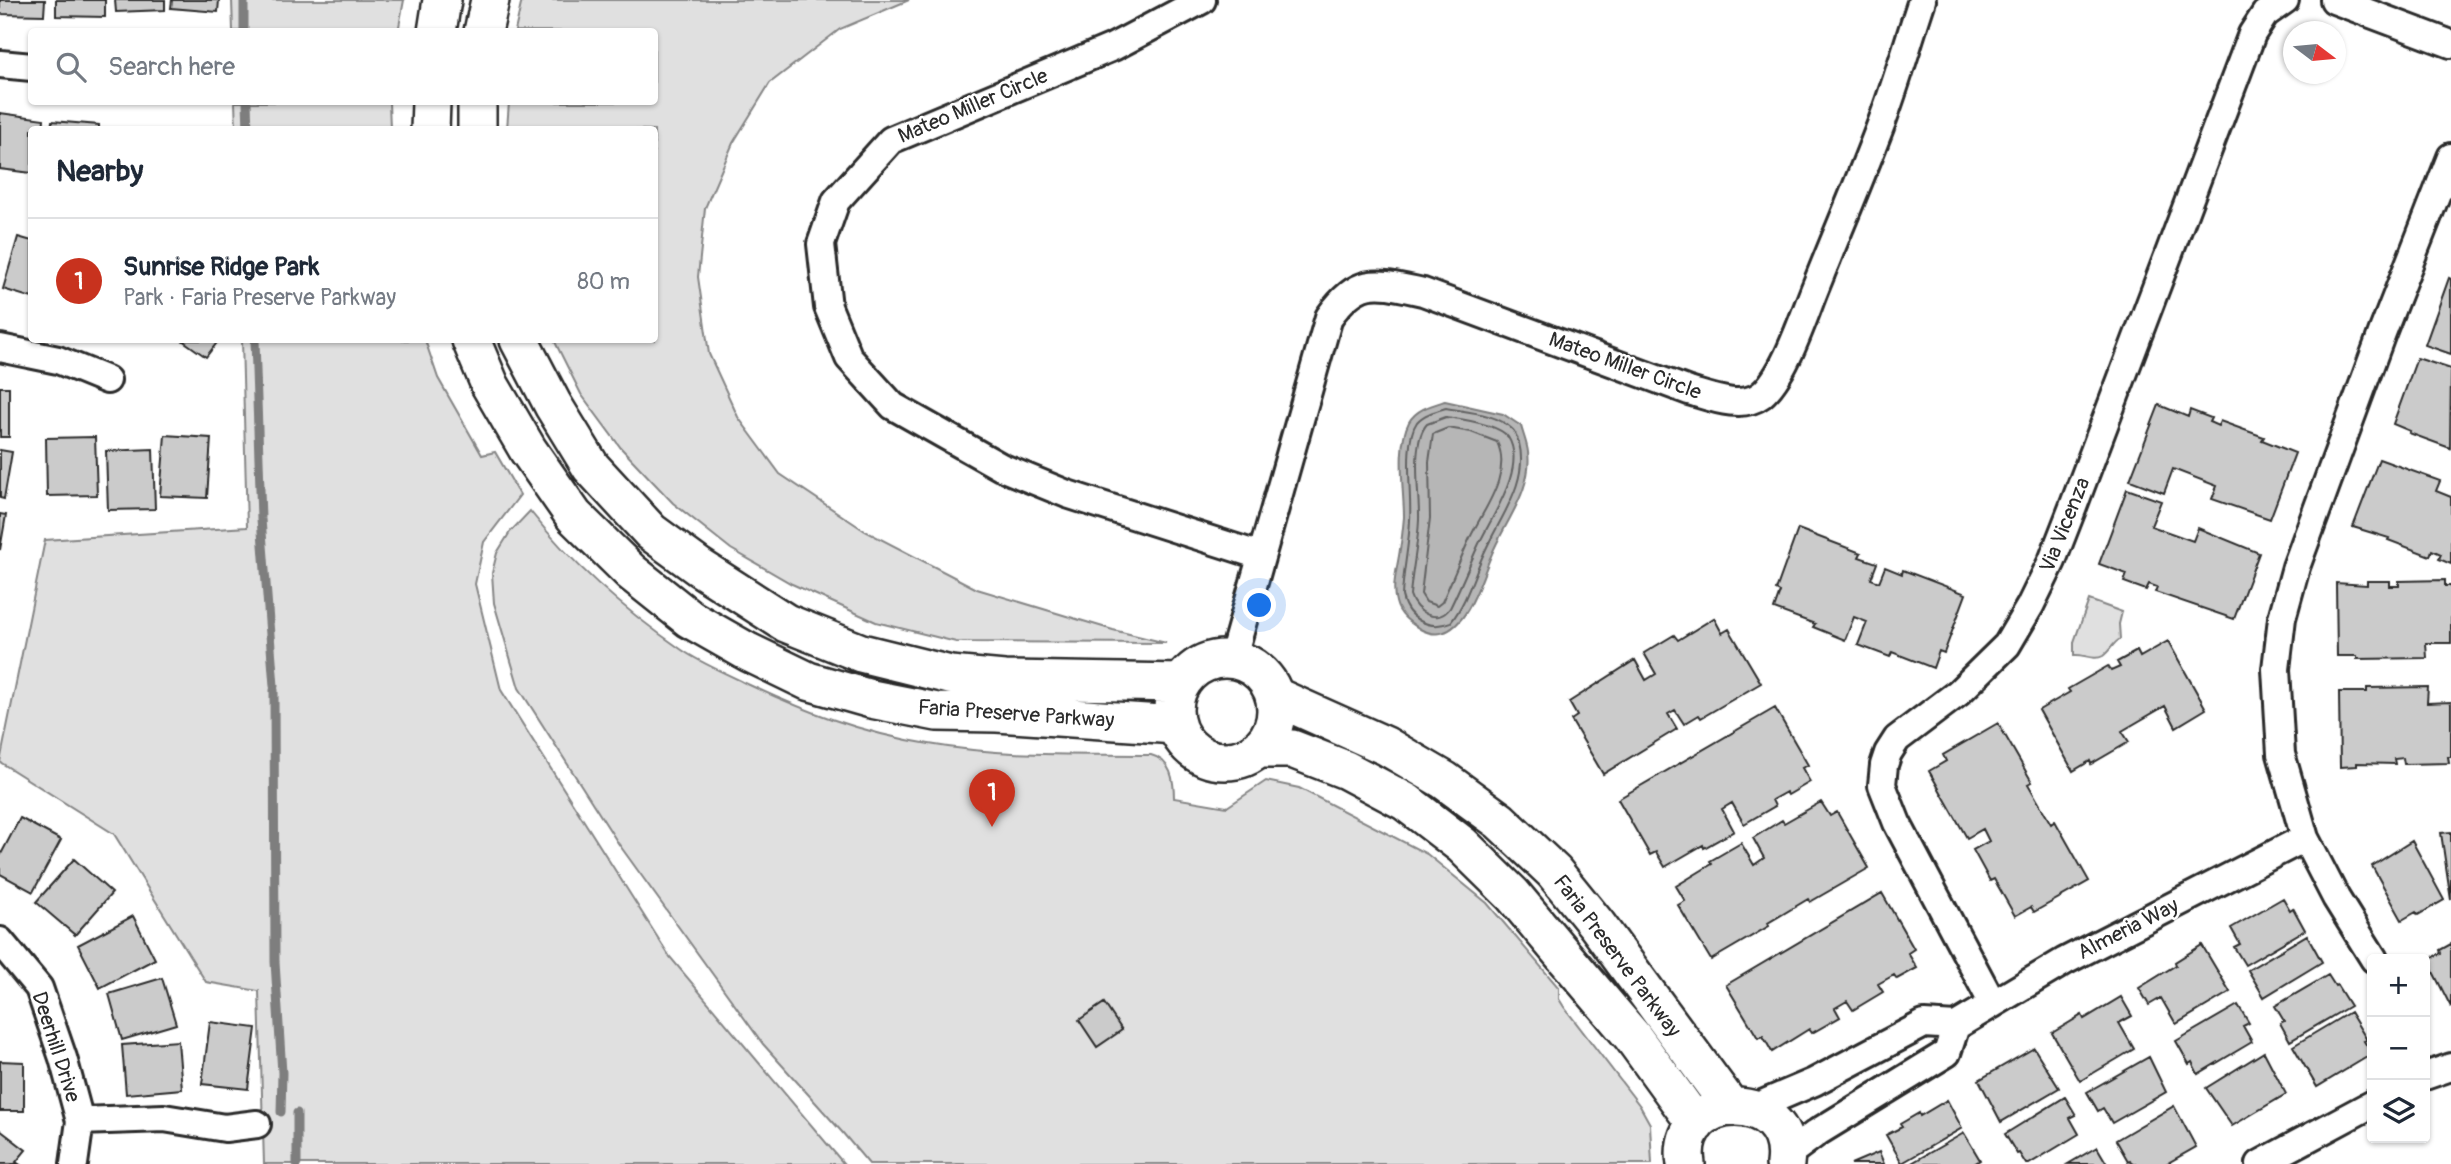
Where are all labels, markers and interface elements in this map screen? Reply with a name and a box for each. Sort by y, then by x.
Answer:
north arrow [2283,21,2346,84]
search box [28,28,658,105]
icon: search [52,48,90,86]
text: Search here [108,51,235,83]
street label: Mateo Miller Circle [894,62,1053,150]
text: Nearby [56,153,143,190]
text: Sunrise Ridge Park [123,251,319,283]
text: 1 [75,267,84,296]
text: 80 m [577,267,630,296]
text: Park · Faria Preserve Parkway [123,283,396,312]
street label: Mateo Miller Circle [1545,326,1706,406]
street label: Via Vicenza [2034,474,2096,576]
your location [1242,588,1276,622]
street label: Faria Preserve Parkway [917,694,1115,734]
pin: 1 [969,769,1015,827]
street label: Faria Preserve Parkway [1547,869,1687,1043]
street label: Almeria Way [2073,892,2183,966]
map controls [2367,954,2430,1143]
button: + [2367,954,2430,1017]
street label: Deerhill Drive [25,988,87,1106]
button: − [2367,1017,2430,1080]
button: layers [2367,1080,2430,1143]

